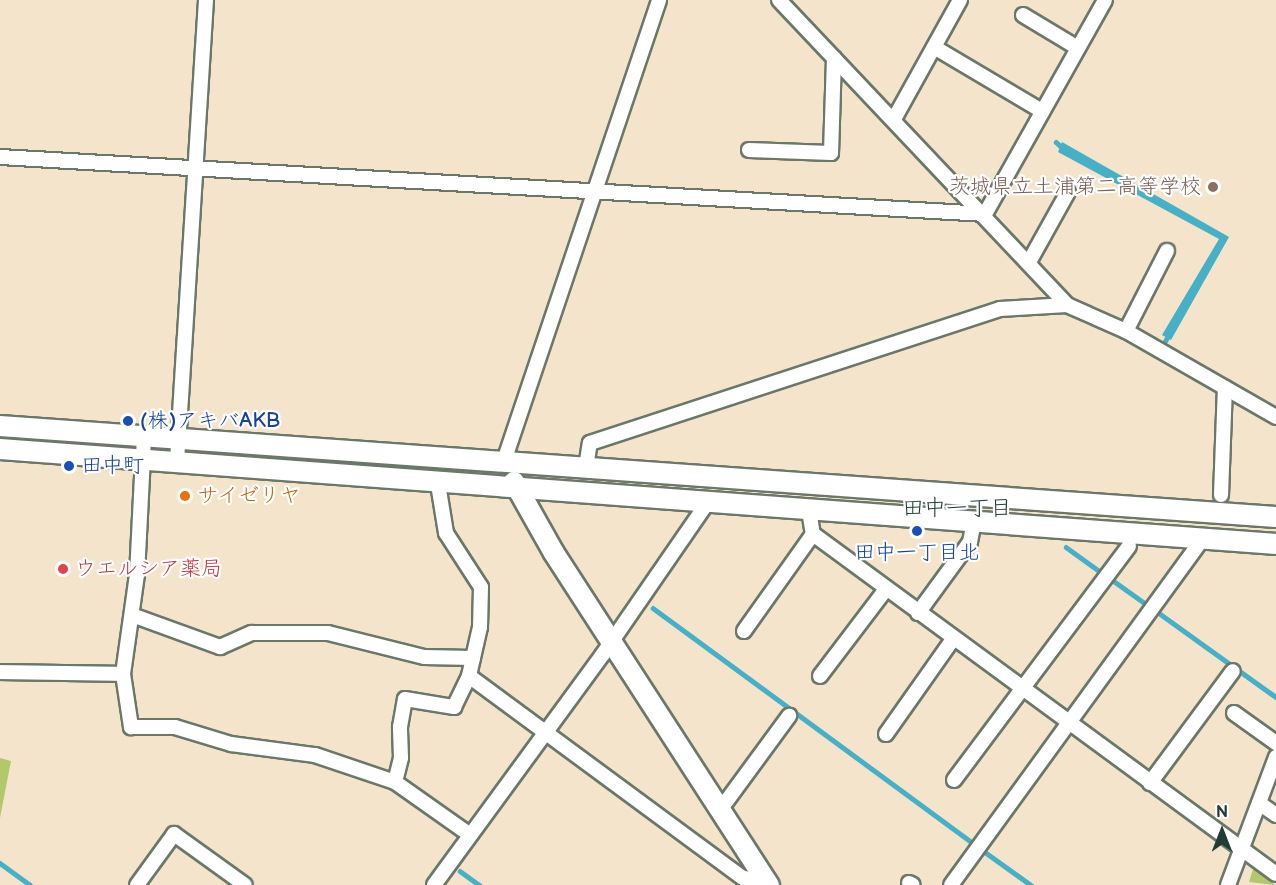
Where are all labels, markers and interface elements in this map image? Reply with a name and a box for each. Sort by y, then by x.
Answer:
place label: 茨城県立土浦第二高等学校 [949,174,1201,200]
marker: 茨城県立土浦第二高等学校 [1206,180,1220,194]
place label: (株)アキバAKB [140,408,280,434]
marker: (株)アキバAKB [121,414,135,428]
place label: 田中町 [81,453,144,479]
marker: 田中町 [62,459,76,473]
place label: サイゼリヤ [197,483,302,509]
marker: サイゼリヤ [178,489,192,503]
district label: 田中一丁目 [902,496,1012,522]
marker: 田中一丁目北 [910,524,924,538]
place label: 田中一丁目北 [854,540,980,566]
place label: ウエルシア薬局 [75,556,222,582]
marker: ウエルシア薬局 [56,562,70,576]
north arrow [1192,801,1252,861]
text: N [1216,803,1228,822]

